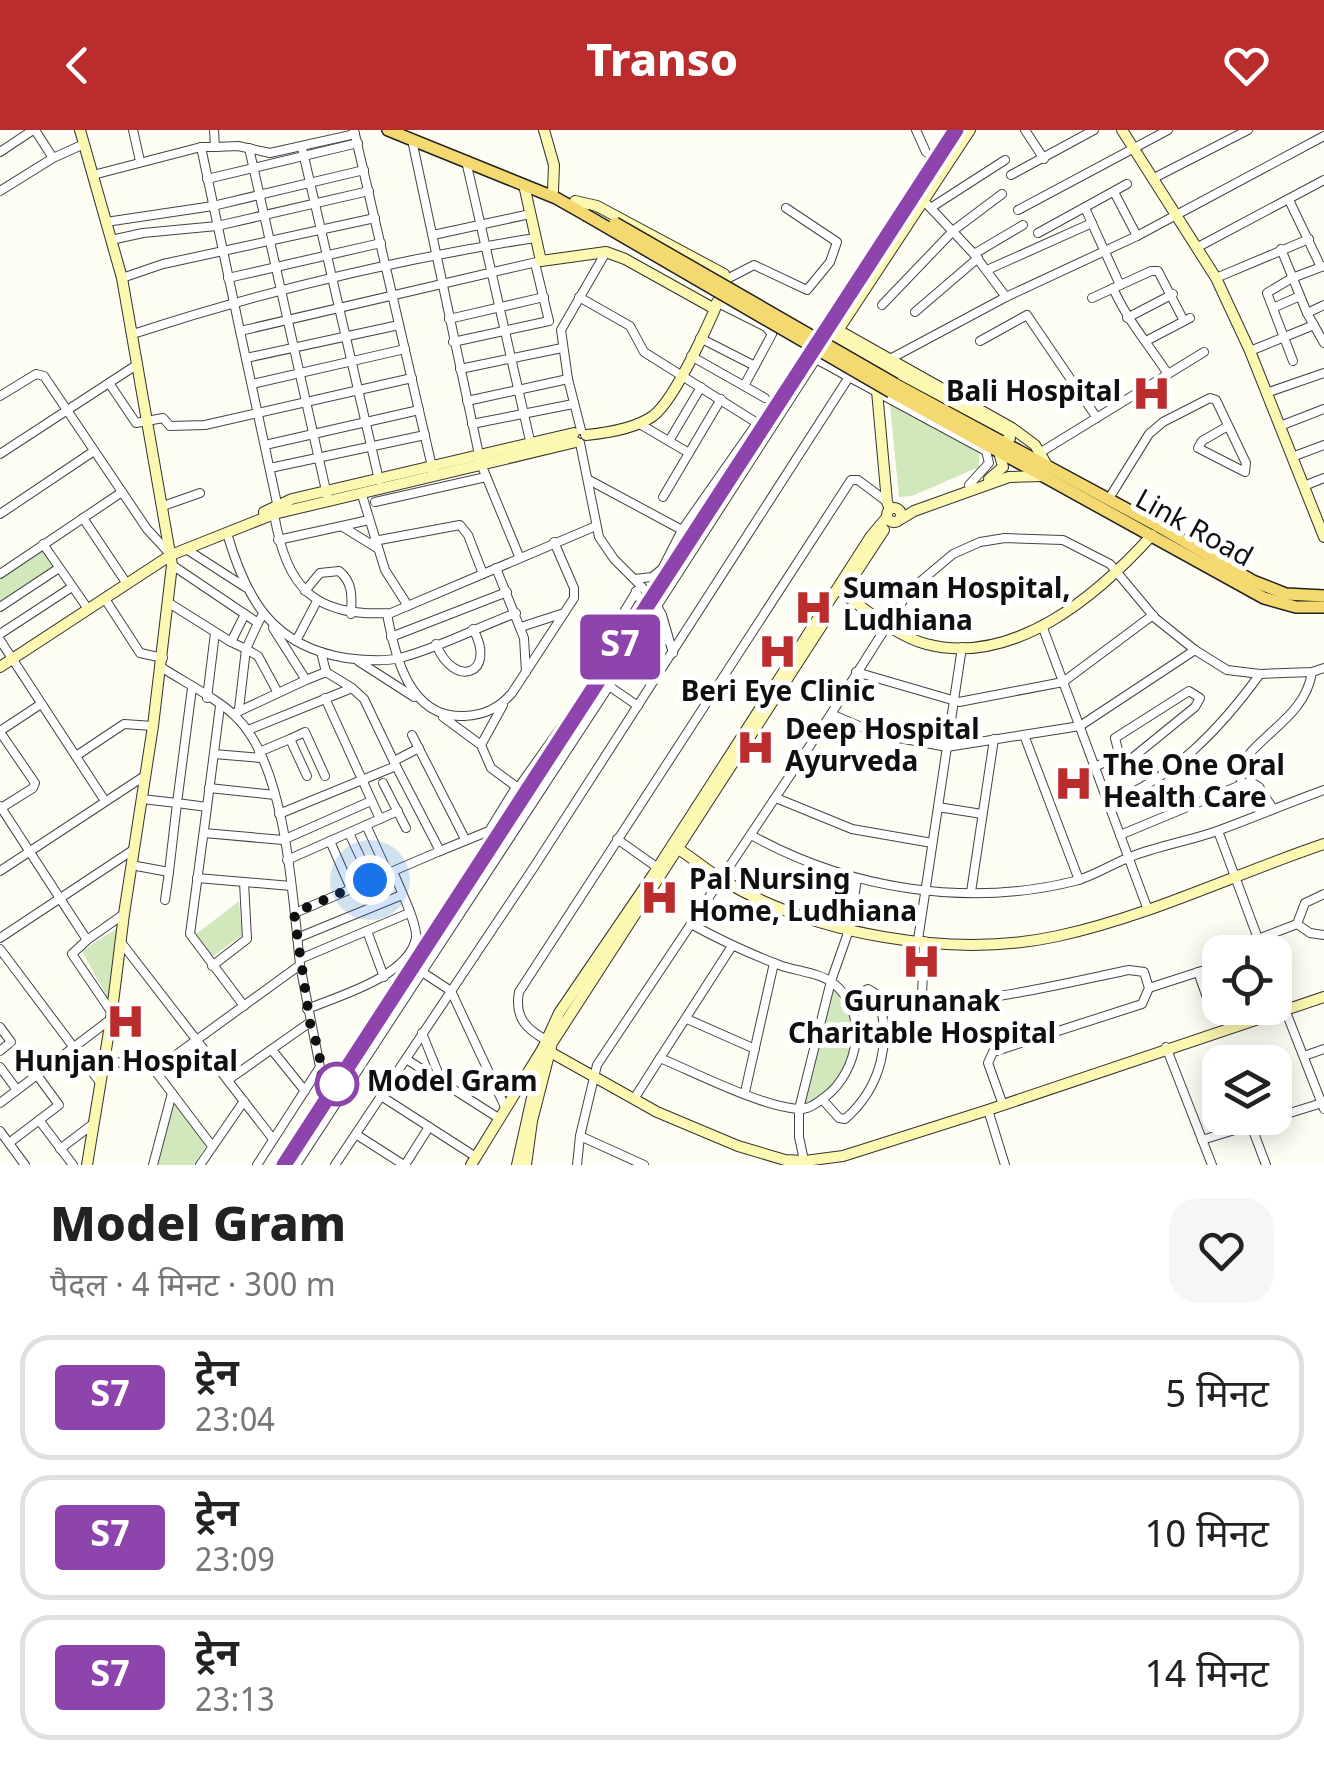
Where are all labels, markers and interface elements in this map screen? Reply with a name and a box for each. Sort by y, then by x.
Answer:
text: Transo [586,36,738,94]
icon: back [50,38,105,93]
icon: heart [1219,38,1274,93]
hospital icon: Bali Hospital [1130,373,1172,415]
place label: Bali Hospital [946,376,1121,412]
street label: Link Road [1128,483,1258,577]
place label: Suman Hospital, Ludhiana [843,573,1071,641]
hospital icon: Suman Hospital, Ludhiana [792,586,834,628]
line badge: S7 [575,614,665,680]
text: S7 [600,625,640,670]
hospital icon: Beri Eye Clinic [757,631,799,673]
place label: Beri Eye Clinic [681,676,875,712]
place label: Deep Hospital Ayurveda [785,714,980,782]
hospital icon: Deep Hospital Ayurveda [734,727,776,769]
place label: The One Oral Health Care [1103,750,1285,818]
hospital icon: The One Oral Health Care [1052,763,1094,805]
your location [345,855,395,905]
place label: Pal Nursing Home, Ludhiana [689,864,917,932]
hospital icon: Pal Nursing Home, Ludhiana [638,877,680,919]
map controls [1202,935,1292,1135]
button: locate [1202,935,1292,1025]
hospital icon: Gurunanak Charitable Hospital [901,940,943,982]
place label: Gurunanak Charitable Hospital [788,986,1056,1054]
hospital icon: Hunjan Hospital [105,1000,147,1042]
button: layers [1202,1045,1292,1135]
place label: Hunjan Hospital [14,1046,238,1082]
marker: Model Gram [316,1063,358,1105]
place label: Model Gram [367,1066,538,1102]
text: Model Gram [50,1198,346,1261]
button: heart [1169,1198,1274,1303]
text: पैदल · 4 मिनट · 300 m [50,1267,336,1309]
text: ट्रेन [195,1352,239,1402]
text: 5 मिनट [1165,1373,1269,1423]
text: S7 [90,1375,130,1420]
text: 23:04 [195,1402,275,1444]
text: ट्रेन [195,1492,239,1542]
text: 10 मिनट [1144,1513,1269,1563]
text: S7 [90,1515,130,1560]
text: 23:09 [195,1542,275,1584]
text: ट्रेन [195,1632,239,1682]
text: 14 मिनट [1144,1653,1269,1703]
text: S7 [90,1655,130,1700]
text: 23:13 [195,1682,275,1724]

